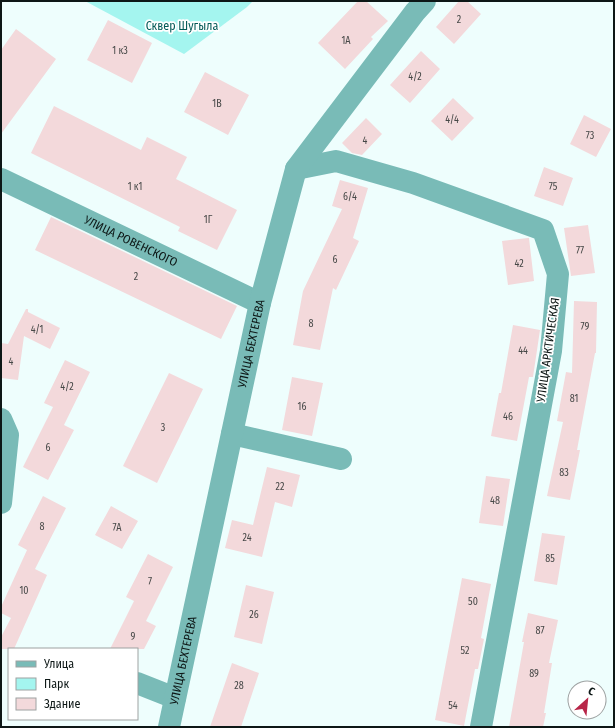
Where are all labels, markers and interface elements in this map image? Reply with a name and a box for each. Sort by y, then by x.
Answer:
house number: 2 [457,14,462,26]
park label: Сквер Шугыла [146,19,218,33]
house number: 1А [341,35,351,47]
house number: 1 к3 [112,45,128,57]
house number: 4/2 [408,71,422,83]
house number: 1В [212,98,222,110]
house number: 4/4 [445,114,459,126]
house number: 73 [586,130,595,142]
house number: 4 [363,135,368,147]
house number: 1 к1 [128,181,142,193]
house number: 75 [549,181,558,193]
house number: 6/4 [343,191,357,203]
street label: УЛИЦА РОВЕНСКОГО [81,212,180,270]
house number: 1Г [204,214,213,226]
house number: 77 [576,245,584,257]
house number: 6 [333,254,338,266]
house number: 42 [514,258,524,270]
house number: 2 [134,271,139,283]
street label: УЛИЦА БЕХТЕРЕВА [235,297,268,390]
street label: УЛИЦА АРКТИЧЕСКАЯ [534,297,562,404]
house number: 8 [309,318,314,330]
house number: 79 [581,321,590,333]
house number: 4/1 [31,324,43,336]
house number: 44 [518,345,528,357]
house number: 4 [9,356,14,368]
house number: 4/2 [60,381,74,393]
house number: 81 [570,393,578,405]
house number: 16 [298,401,306,413]
house number: 46 [503,411,513,423]
house number: 3 [161,422,166,434]
house number: 6 [46,442,51,454]
house number: 83 [559,467,569,479]
house number: 22 [276,481,285,493]
house number: 48 [490,495,500,507]
house number: 8 [40,521,45,533]
house number: 7А [112,522,122,534]
house number: 24 [242,532,252,544]
house number: 85 [545,553,555,565]
house number: 7 [148,576,152,588]
house number: 10 [19,585,29,597]
house number: 50 [468,596,478,608]
house number: 26 [249,609,259,621]
street label: УЛИЦА БЕХТЕРЕВА [167,614,200,707]
house number: 87 [536,625,544,637]
house number: 9 [131,631,136,643]
house number: 52 [461,645,470,657]
legend [8,648,138,720]
text: Улица [43,657,74,671]
house number: 89 [529,668,539,680]
text: Парк [44,677,70,691]
house number: 28 [234,680,244,692]
north arrow [567,680,607,720]
text: С [586,684,597,699]
text: Здание [44,697,80,711]
house number: 54 [448,700,458,712]

